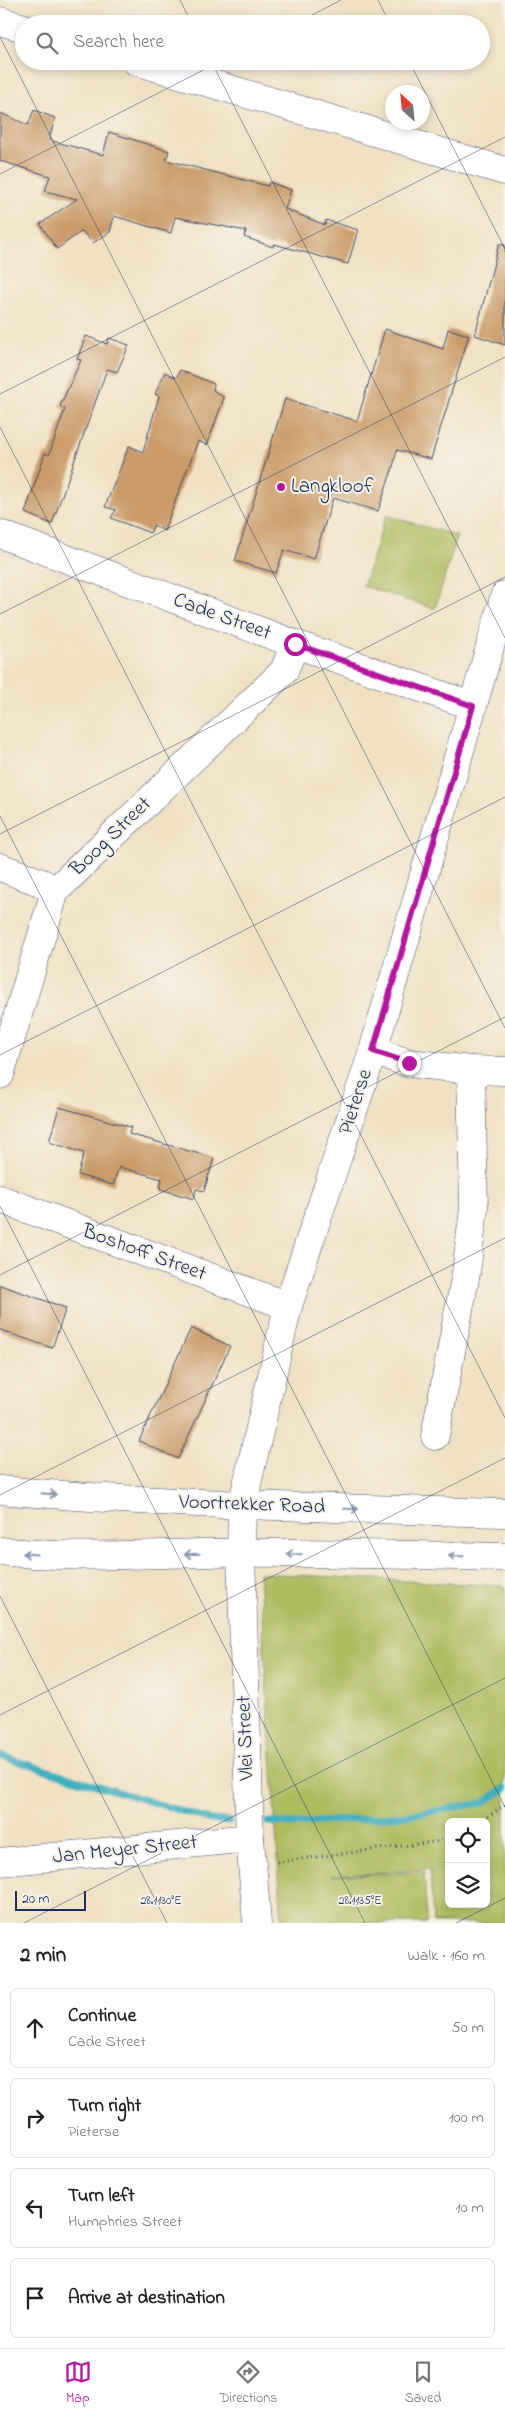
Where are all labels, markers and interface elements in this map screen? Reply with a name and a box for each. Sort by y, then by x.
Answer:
search box [15,15,490,70]
icon: search [33,29,61,57]
text: Search here [73,29,164,56]
north arrow [385,85,430,130]
place label: Langkloof [291,472,374,504]
marker: Langkloof [275,481,287,493]
street label: Cade Street [169,585,275,649]
route start [284,633,307,656]
street label: Boog Street [63,790,160,886]
route end [398,1052,421,1075]
street label: Pieterse [331,1065,381,1139]
street label: Boshoff Street [77,1216,210,1289]
street label: Voortrekker Road [177,1487,326,1523]
one-way arrow [40,1489,56,1499]
one-way arrow [342,1504,358,1514]
one-way arrow [22,1549,38,1559]
one-way arrow [184,1549,200,1558]
one-way arrow [286,1549,302,1559]
one-way arrow [449,1551,465,1561]
street label: Vlei Street [230,1695,263,1782]
map controls [445,1818,490,1908]
button: locate [445,1818,490,1863]
street label: Jan Meyer Street [51,1827,199,1874]
button: layers [445,1863,490,1908]
scale bar [15,1888,86,1911]
text: 20 m [22,1889,49,1910]
text: 28.1130°E [140,1892,182,1910]
text: 28.1135°E [339,1892,381,1910]
text: 2 min [20,1941,66,1971]
text: Walk · 160 m [407,1944,485,1968]
text: Continue [68,2003,136,2030]
icon: ahead [21,2014,49,2042]
text: 50 m [452,2016,484,2040]
text: Cade Street [68,2030,146,2054]
text: Turn right [68,2093,141,2120]
icon: right [21,2104,49,2132]
text: 100 m [449,2106,484,2130]
text: Pieterse [68,2120,119,2144]
text: Turn left [68,2183,135,2210]
icon: left [21,2194,49,2222]
text: 10 m [456,2196,484,2220]
text: Humphries Street [68,2210,182,2234]
icon: arrive [21,2284,49,2312]
text: Arrive at destination [68,2285,225,2312]
tab: Map [64,2358,92,2409]
tab: Directions [219,2358,277,2409]
tab: Saved [405,2358,441,2409]

